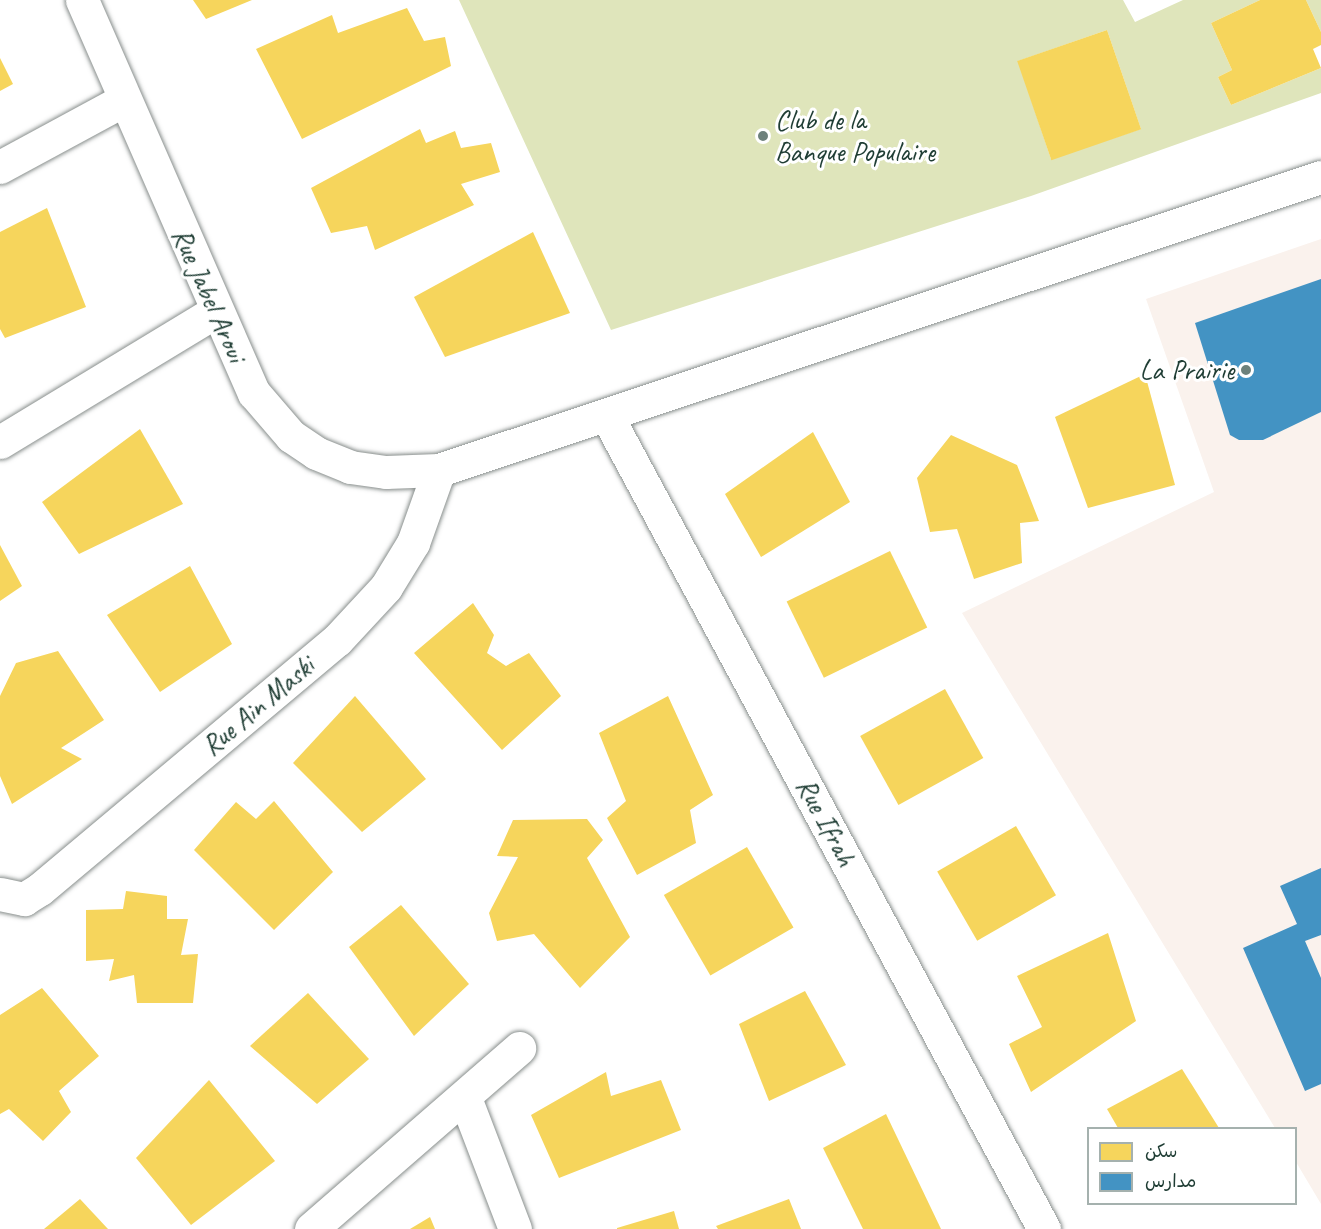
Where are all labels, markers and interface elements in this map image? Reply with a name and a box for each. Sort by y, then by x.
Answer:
place label: Club de la Banque Populaire [775,103,935,169]
marker: Club de la Banque Populaire [756,129,770,143]
street label: Rue Jabel Aroui [165,223,253,367]
place label: La Prairie [1138,353,1234,387]
marker: La Prairie [1239,363,1253,377]
street label: Rue Ain Maski [195,649,321,763]
street label: Rue Ifrah [789,772,863,872]
legend [1087,1127,1297,1205]
text: سكن [1145,1140,1177,1162]
text: مدارس [1145,1170,1196,1192]

